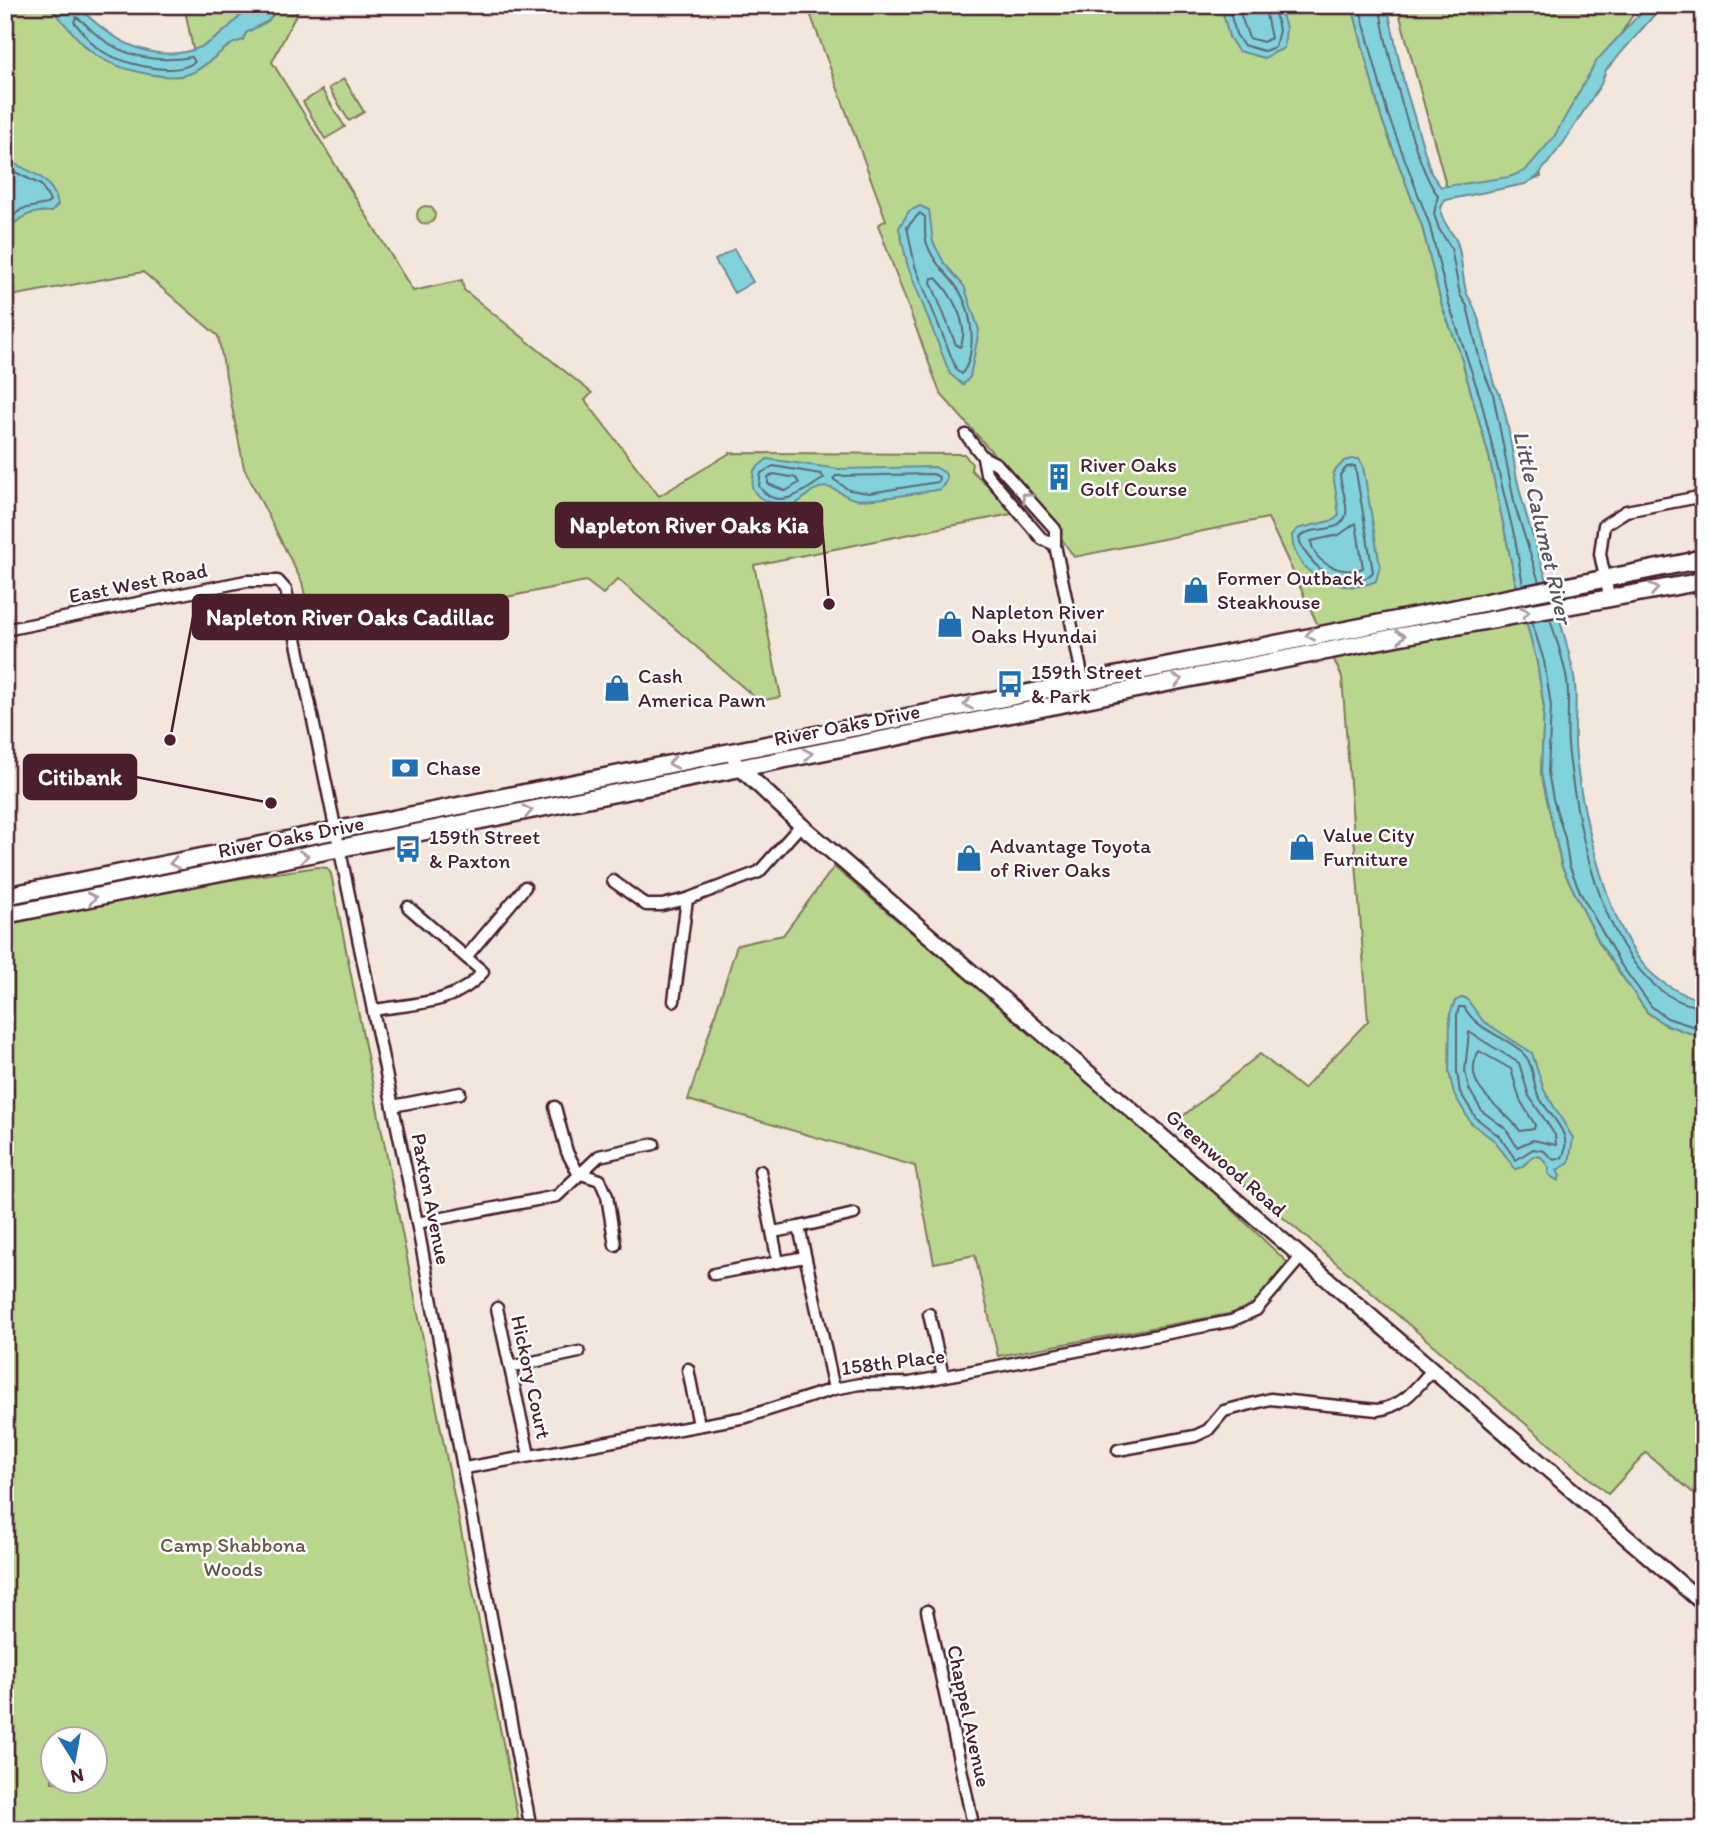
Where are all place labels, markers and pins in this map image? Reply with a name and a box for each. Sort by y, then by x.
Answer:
place label: River Oaks Golf Course [1080,452,1187,501]
building icon: River Oaks Golf Course [1044,462,1074,492]
callout: Napleton River Oaks Kia [556,503,822,547]
place label: Former Outback Steakhouse [1217,565,1364,614]
shop icon: Former Outback Steakhouse [1181,575,1211,605]
callout: Napleton River Oaks Cadillac [193,595,508,639]
place label: Napleton River Oaks Hyundai [971,599,1105,648]
shop icon: Napleton River Oaks Hyundai [935,609,965,639]
place label: 159th Street & Park [1031,659,1142,708]
place label: Cash America Pawn [638,663,766,712]
bus stop icon: 159th Street & Park [995,669,1025,699]
shop icon: Cash America Pawn [602,673,632,703]
bank icon: Chase [390,753,420,783]
callout: Citibank [24,755,136,799]
place label: Chase [426,755,481,780]
place label: Value City Furniture [1323,822,1414,871]
place label: 159th Street & Paxton [429,824,540,873]
shop icon: Value City Furniture [1287,832,1317,862]
place label: Advantage Toyota of River Oaks [990,833,1151,882]
bus stop icon: 159th Street & Paxton [393,834,423,864]
shop icon: Advantage Toyota of River Oaks [954,843,984,873]

